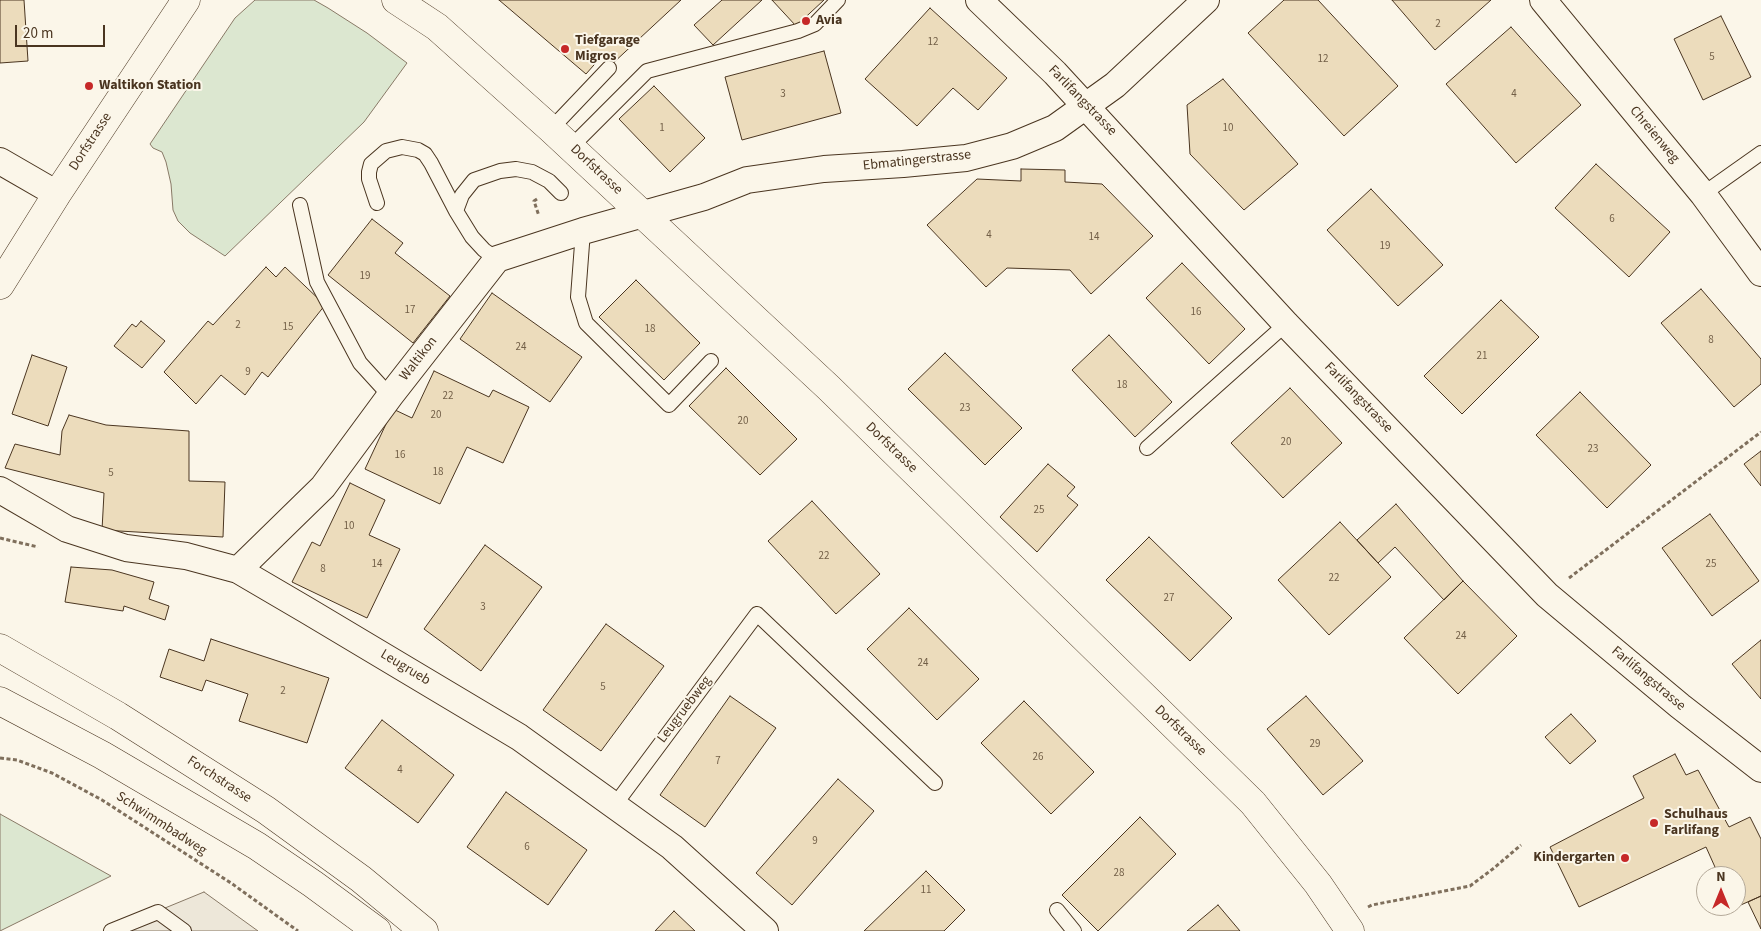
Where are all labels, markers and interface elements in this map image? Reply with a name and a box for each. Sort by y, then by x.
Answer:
place label: Avia [816,13,842,29]
scale bar [18,15,108,47]
marker: Avia [800,15,812,27]
house number: 2 [1435,18,1441,32]
text: 20 m [23,23,53,44]
place label: Tiefgarage Migros [575,33,640,65]
house number: 12 [928,36,938,50]
marker: Tiefgarage Migros [559,43,571,55]
house number: 5 [1709,51,1715,65]
house number: 12 [1318,53,1328,67]
street label: Farlifangstrasse [1044,62,1120,140]
place label: Waltikon Station [99,78,201,94]
marker: Waltikon Station [83,80,95,92]
house number: 3 [780,88,786,102]
house number: 4 [1511,88,1517,102]
street label: Chreienweg [1625,103,1683,167]
street label: Dorfstrasse [66,110,116,174]
house number: 1 [659,122,665,136]
house number: 10 [1223,122,1233,136]
street label: Dorfstrasse [566,141,626,199]
street label: Ebmatingerstrasse [862,147,972,175]
house number: 6 [1609,213,1615,227]
house number: 4 [986,229,992,243]
house number: 14 [1089,231,1099,245]
house number: 19 [1380,240,1390,254]
house number: 19 [360,270,370,284]
house number: 17 [405,304,415,318]
house number: 16 [1191,306,1201,320]
house number: 2 [235,319,241,333]
house number: 15 [283,321,293,335]
house number: 18 [645,323,655,337]
street label: Waltikon [397,334,441,384]
house number: 8 [1708,334,1714,348]
house number: 24 [516,341,526,355]
house number: 21 [1477,350,1487,364]
street label: Farlifangstrasse [1320,359,1396,437]
house number: 9 [245,366,251,380]
house number: 18 [1117,379,1127,393]
house number: 22 [443,390,453,404]
house number: 23 [960,402,970,416]
house number: 20 [431,409,441,423]
house number: 20 [738,415,748,429]
street label: Dorfstrasse [862,419,920,477]
house number: 20 [1281,436,1291,450]
house number: 23 [1588,443,1598,457]
house number: 16 [395,449,405,463]
house number: 18 [433,466,443,480]
house number: 5 [108,467,114,481]
house number: 25 [1034,504,1044,518]
house number: 10 [344,520,354,534]
house number: 22 [819,550,829,564]
house number: 14 [372,558,382,572]
house number: 25 [1706,558,1716,572]
house number: 8 [320,563,326,577]
house number: 22 [1329,572,1339,586]
house number: 27 [1164,592,1174,606]
house number: 3 [480,601,486,615]
house number: 24 [1456,630,1466,644]
street label: Farlifangstrasse [1608,643,1688,715]
street label: Leugrueb [377,647,433,689]
house number: 24 [918,657,928,671]
street label: Leugruebweg [654,673,716,747]
house number: 5 [600,681,606,695]
house number: 2 [280,685,286,699]
street label: Dorfstrasse [1151,702,1209,760]
house number: 29 [1310,738,1320,752]
house number: 26 [1033,751,1043,765]
street label: Forchstrasse [184,753,254,807]
house number: 7 [715,755,721,769]
house number: 4 [397,764,403,778]
street label: Schwimmbadweg [113,789,209,859]
place label: Schulhaus Farlifang [1664,807,1728,840]
marker: Schulhaus Farlifang [1648,817,1660,829]
house number: 9 [812,835,818,849]
house number: 6 [524,841,530,855]
place label: Kindergarten [1533,850,1615,866]
marker: Kindergarten [1619,852,1631,864]
north arrow [1696,866,1746,916]
house number: 28 [1114,867,1124,881]
text: N [1716,867,1726,887]
house number: 11 [921,884,931,898]

